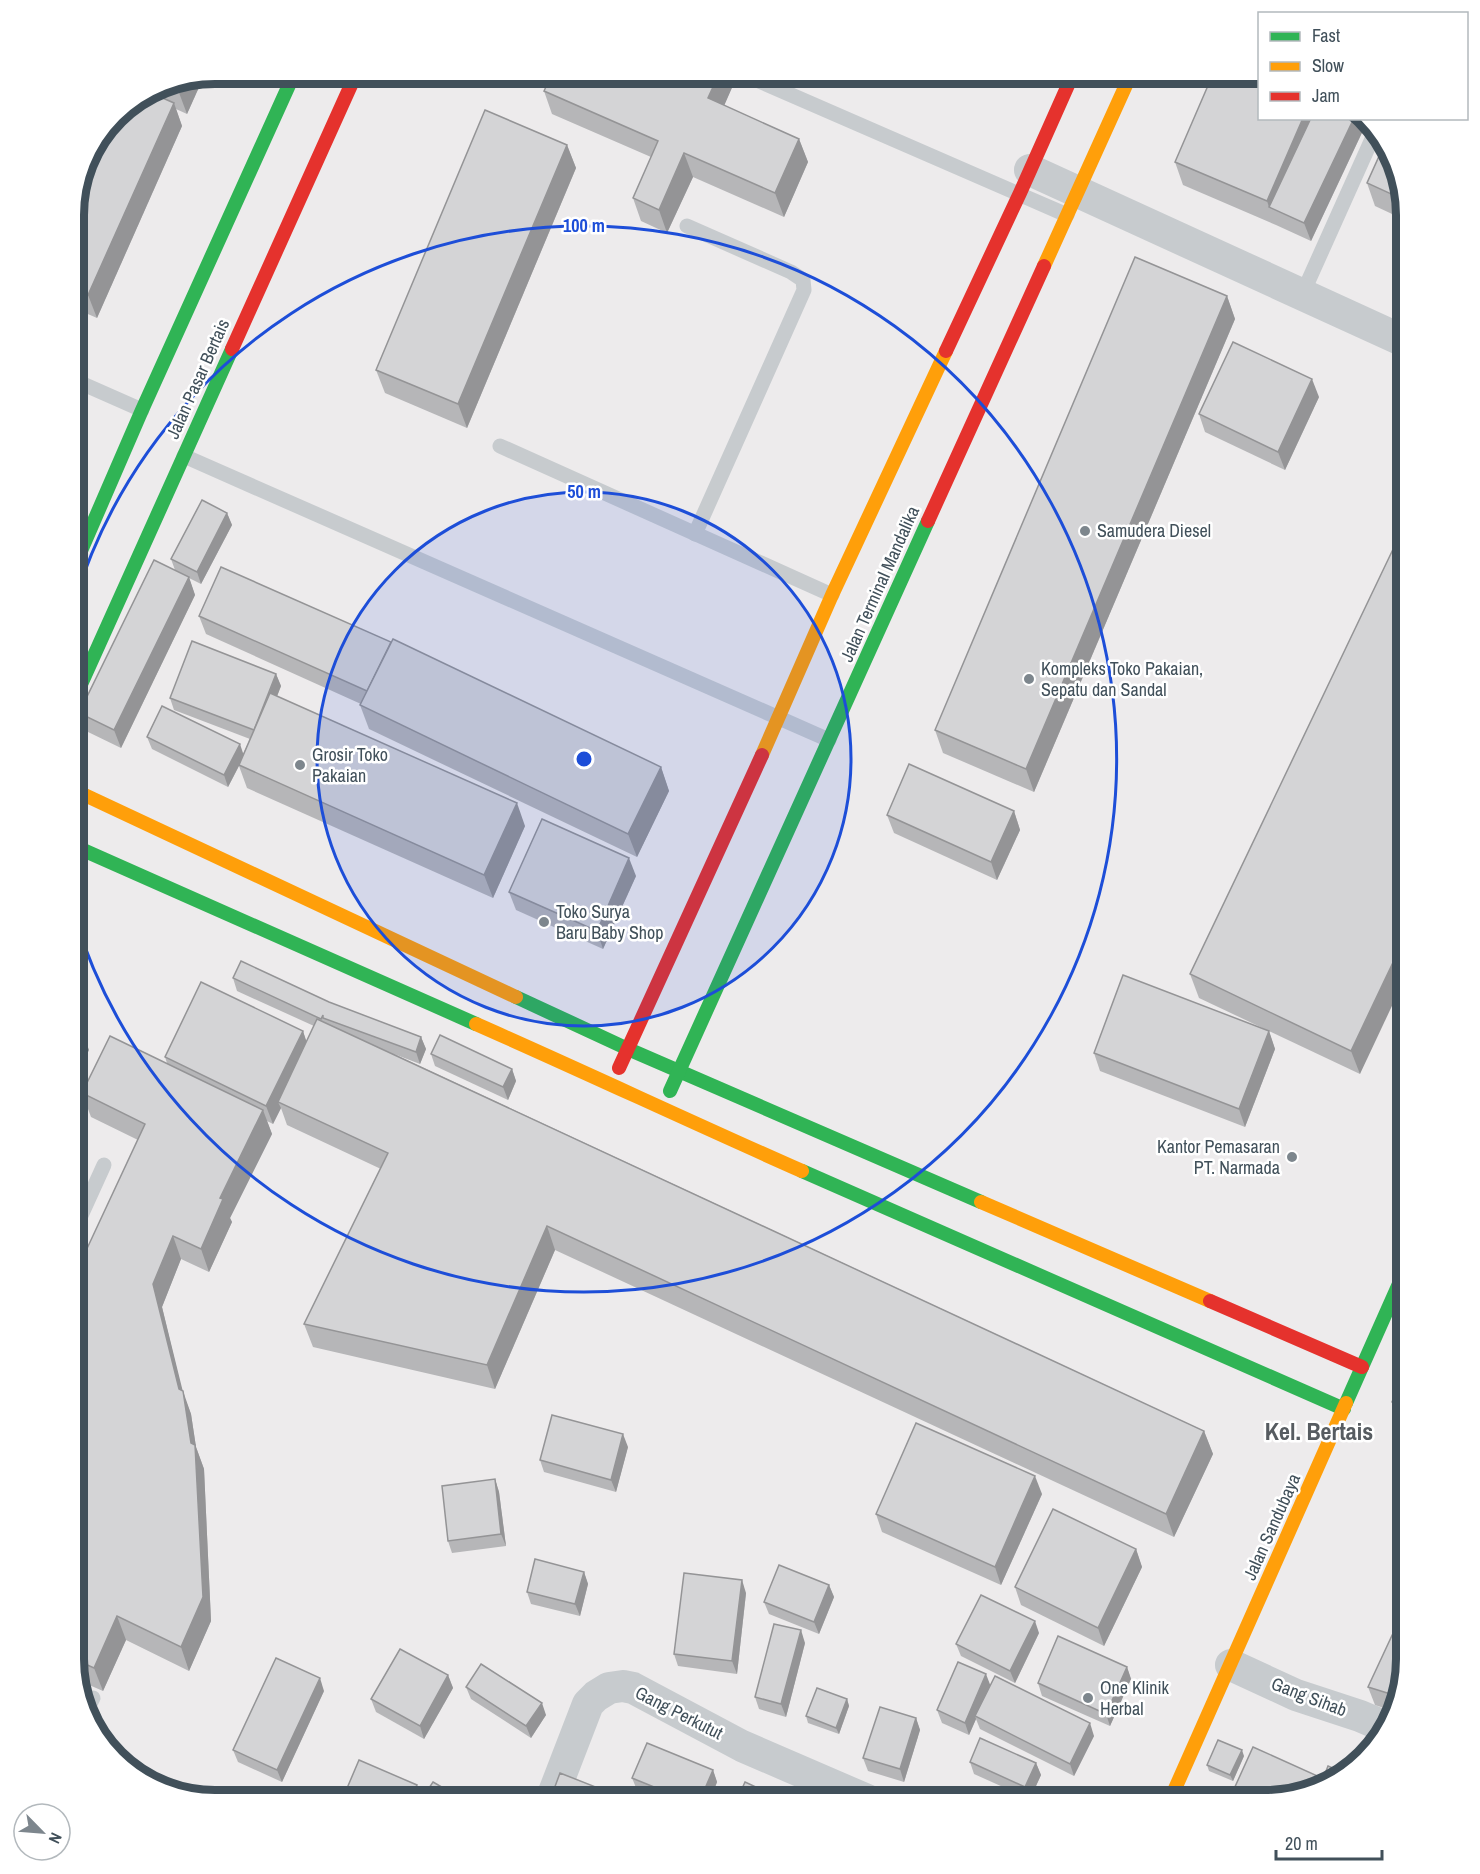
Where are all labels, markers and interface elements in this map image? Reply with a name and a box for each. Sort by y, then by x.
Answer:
legend [1258,12,1468,120]
text: Fast [1312,23,1340,48]
text: Slow [1312,53,1344,78]
text: Jam [1312,83,1340,108]
text: 100 m [563,213,605,238]
street label: Jalan Pasar Bertais [160,315,235,443]
text: 50 m [567,479,601,504]
street label: Jalan Terminal Mandalika [834,502,925,666]
place label: Samudera Diesel [1097,518,1211,543]
marker: Samudera Diesel [1078,524,1092,538]
place label: Kompleks Toko Pakaian, Sepatu dan Sandal [1041,656,1203,702]
marker: Kompleks Toko Pakaian, Sepatu dan Sandal [1022,672,1036,686]
place label: Grosir Toko Pakaian [312,742,388,788]
centre of rings [574,749,594,769]
marker: Grosir Toko Pakaian [293,758,307,772]
place label: Toko Surya Baru Baby Shop [556,899,664,945]
marker: Toko Surya Baru Baby Shop [537,915,551,929]
place label: Kantor Pemasaran PT. Narmada [1157,1134,1280,1180]
marker: Kantor Pemasaran PT. Narmada [1285,1150,1299,1164]
district label: Kel. Bertais [1265,1415,1373,1447]
street label: Jalan Sandubaya [1237,1470,1306,1584]
street label: Gang Sihab [1268,1671,1350,1722]
place label: One Klinik Herbal [1100,1675,1170,1721]
street label: Gang Perkutut [631,1680,727,1745]
marker: One Klinik Herbal [1081,1691,1095,1705]
north arrow [12,1802,72,1862]
scale bar [1276,1823,1382,1861]
text: N [44,1829,68,1847]
text: 20 m [1285,1831,1318,1856]

